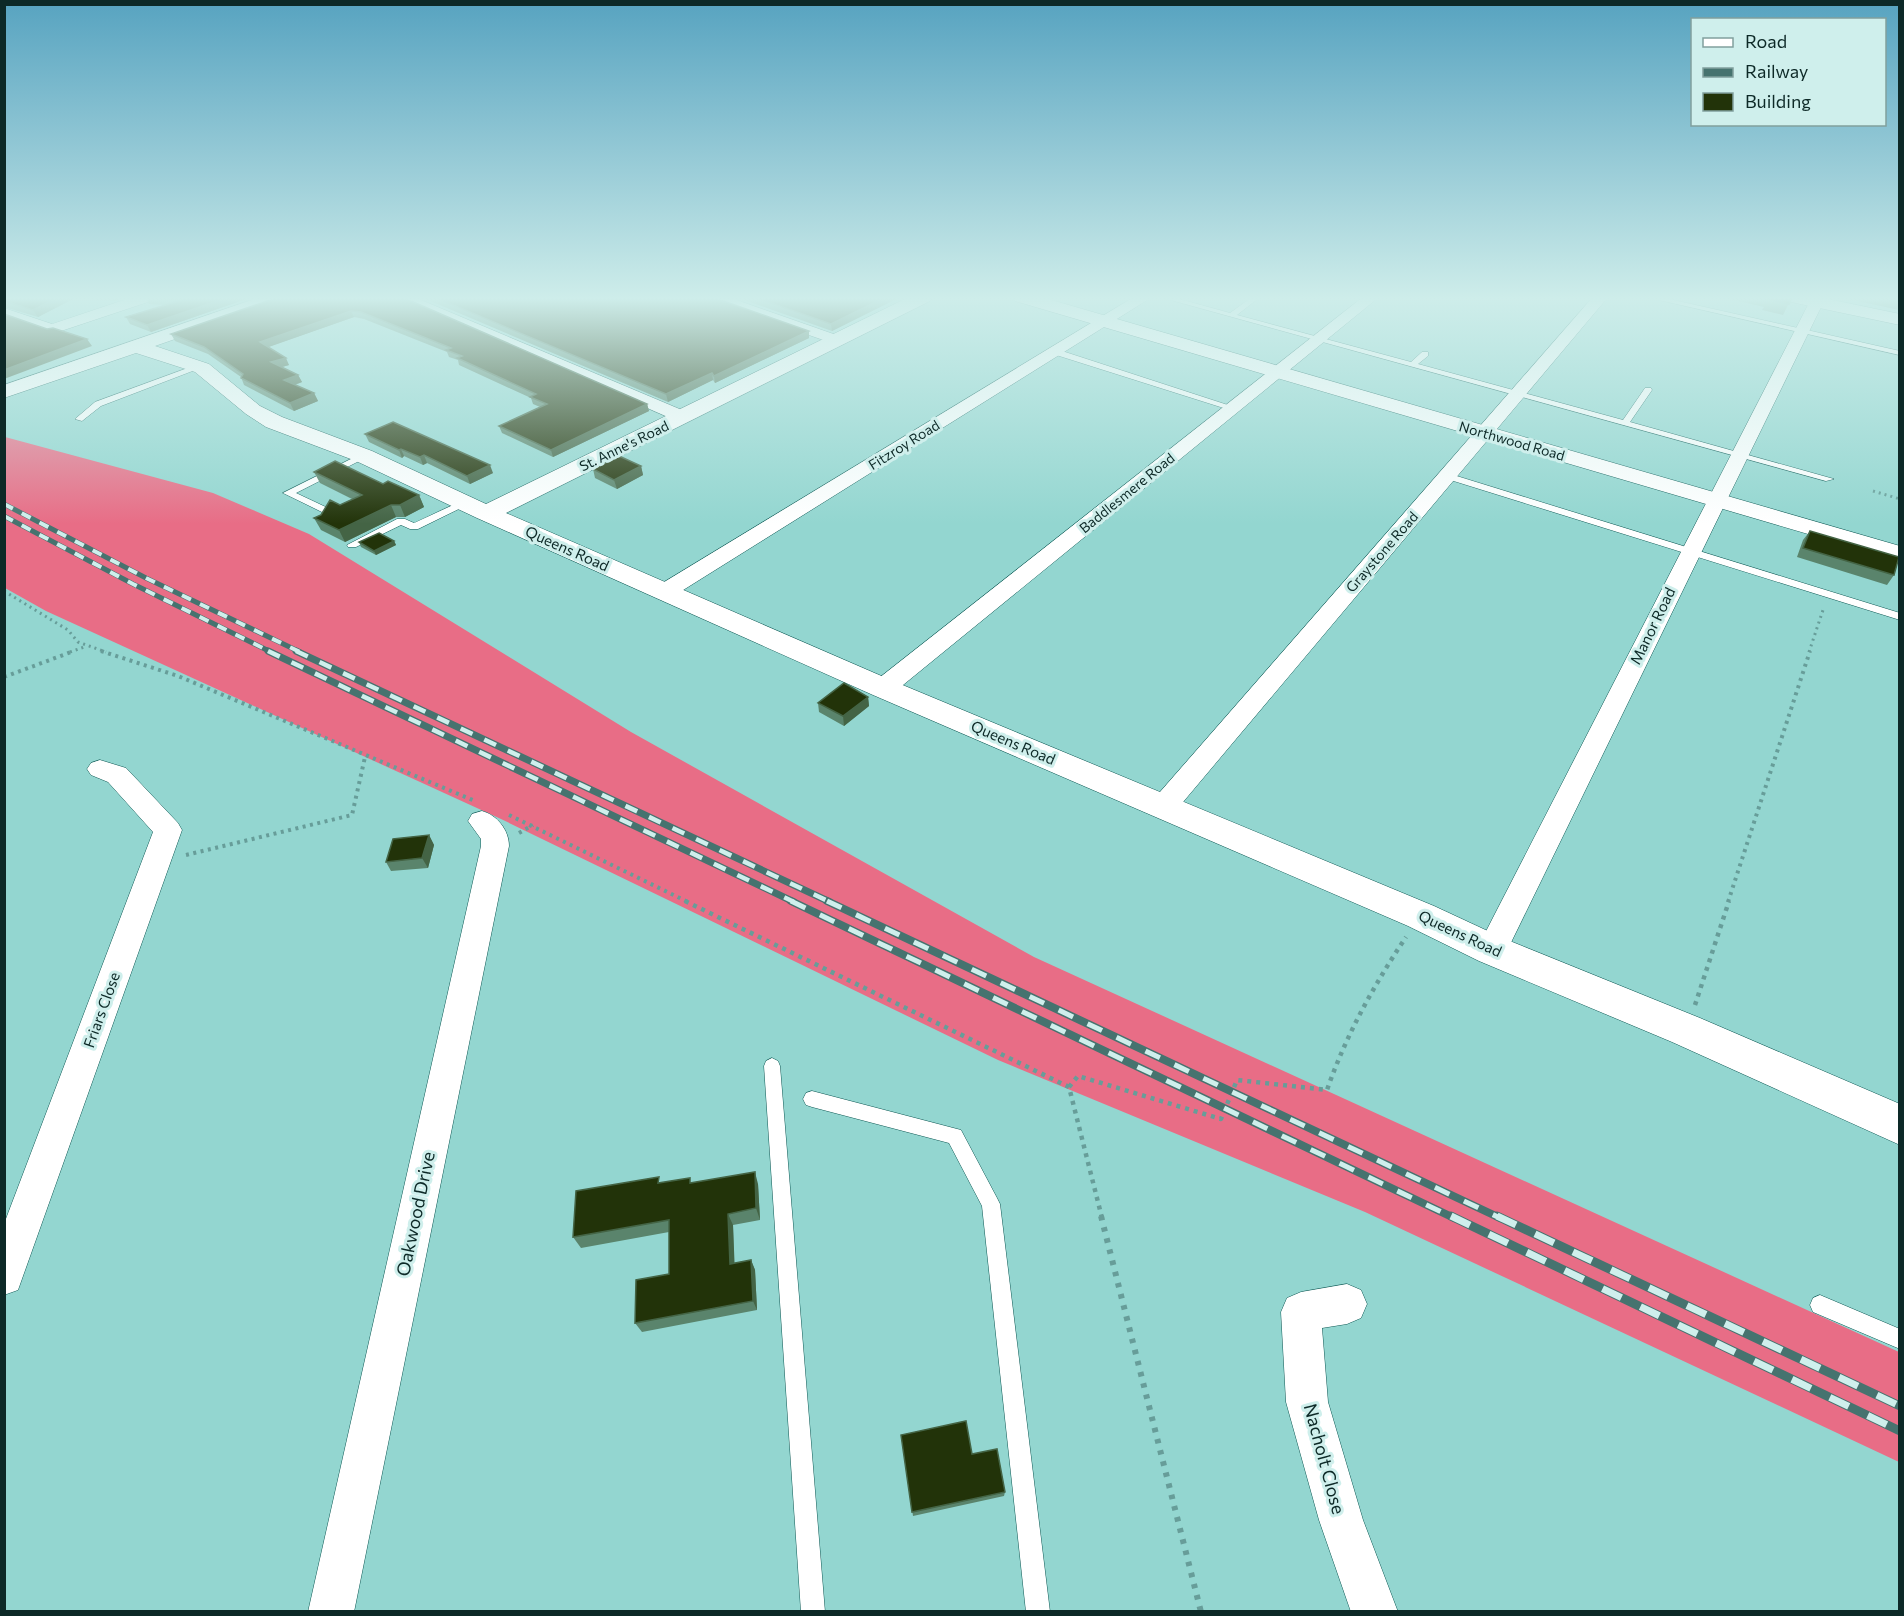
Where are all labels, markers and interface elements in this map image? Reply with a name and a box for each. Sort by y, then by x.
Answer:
legend [1691,18,1886,126]
text: Road [1745,30,1787,52]
text: Railway [1745,60,1808,82]
text: Building [1745,90,1811,112]
street label: Fitzroy Road [865,416,942,473]
street label: St. Anne's Road [576,417,671,475]
street label: Northwood Road [1457,417,1567,464]
street label: Baddlesmere Road [1076,449,1178,536]
street label: Graystone Road [1342,508,1421,595]
street label: Queens Road [523,522,612,575]
street label: Manor Road [1626,584,1678,667]
street label: Queens Road [969,716,1058,768]
street label: Queens Road [1416,906,1505,960]
street label: Friars Close [79,969,123,1050]
street label: Oakwood Drive [391,1149,439,1278]
street label: Nacholt Close [1300,1401,1350,1516]

